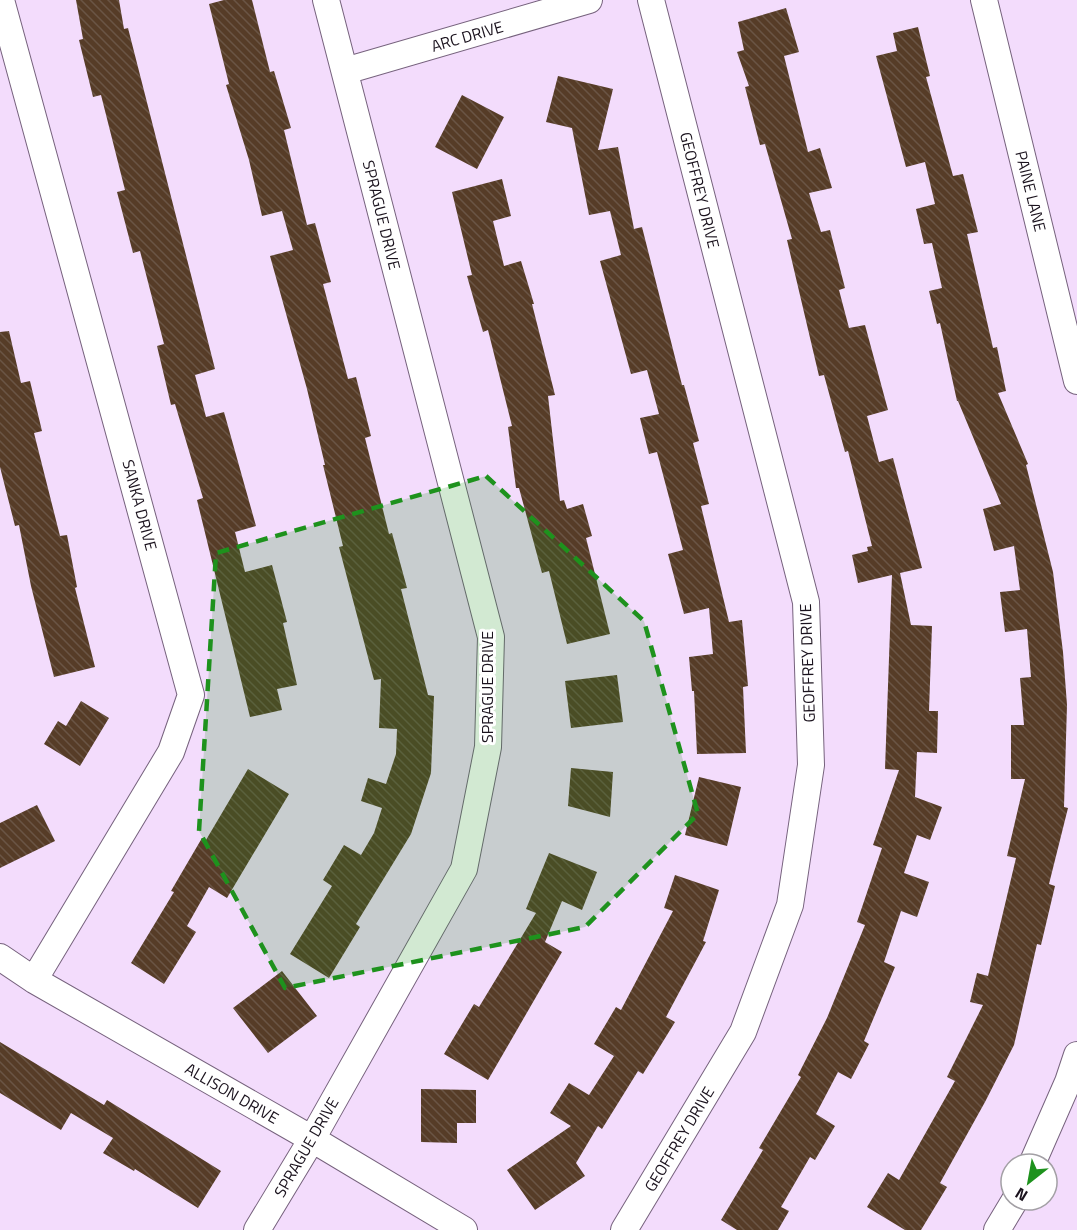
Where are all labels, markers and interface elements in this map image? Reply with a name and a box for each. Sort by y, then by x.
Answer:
street label: ARC DRIVE [428,14,506,58]
street label: GEOFFREY DRIVE [674,129,726,251]
street label: PAINE LANE [1009,148,1053,234]
street label: SPRAGUE DRIVE [357,158,407,272]
street label: SANKA DRIVE [116,457,164,553]
street label: GEOFFREY DRIVE [793,603,821,723]
street label: SPRAGUE DRIVE [475,631,499,743]
street label: ALLISON DRIVE [181,1056,283,1130]
street label: GEOFFREY DRIVE [638,1082,720,1196]
street label: SPRAGUE DRIVE [268,1092,344,1202]
north arrow [999,1152,1059,1212]
text: N [1010,1182,1032,1208]

